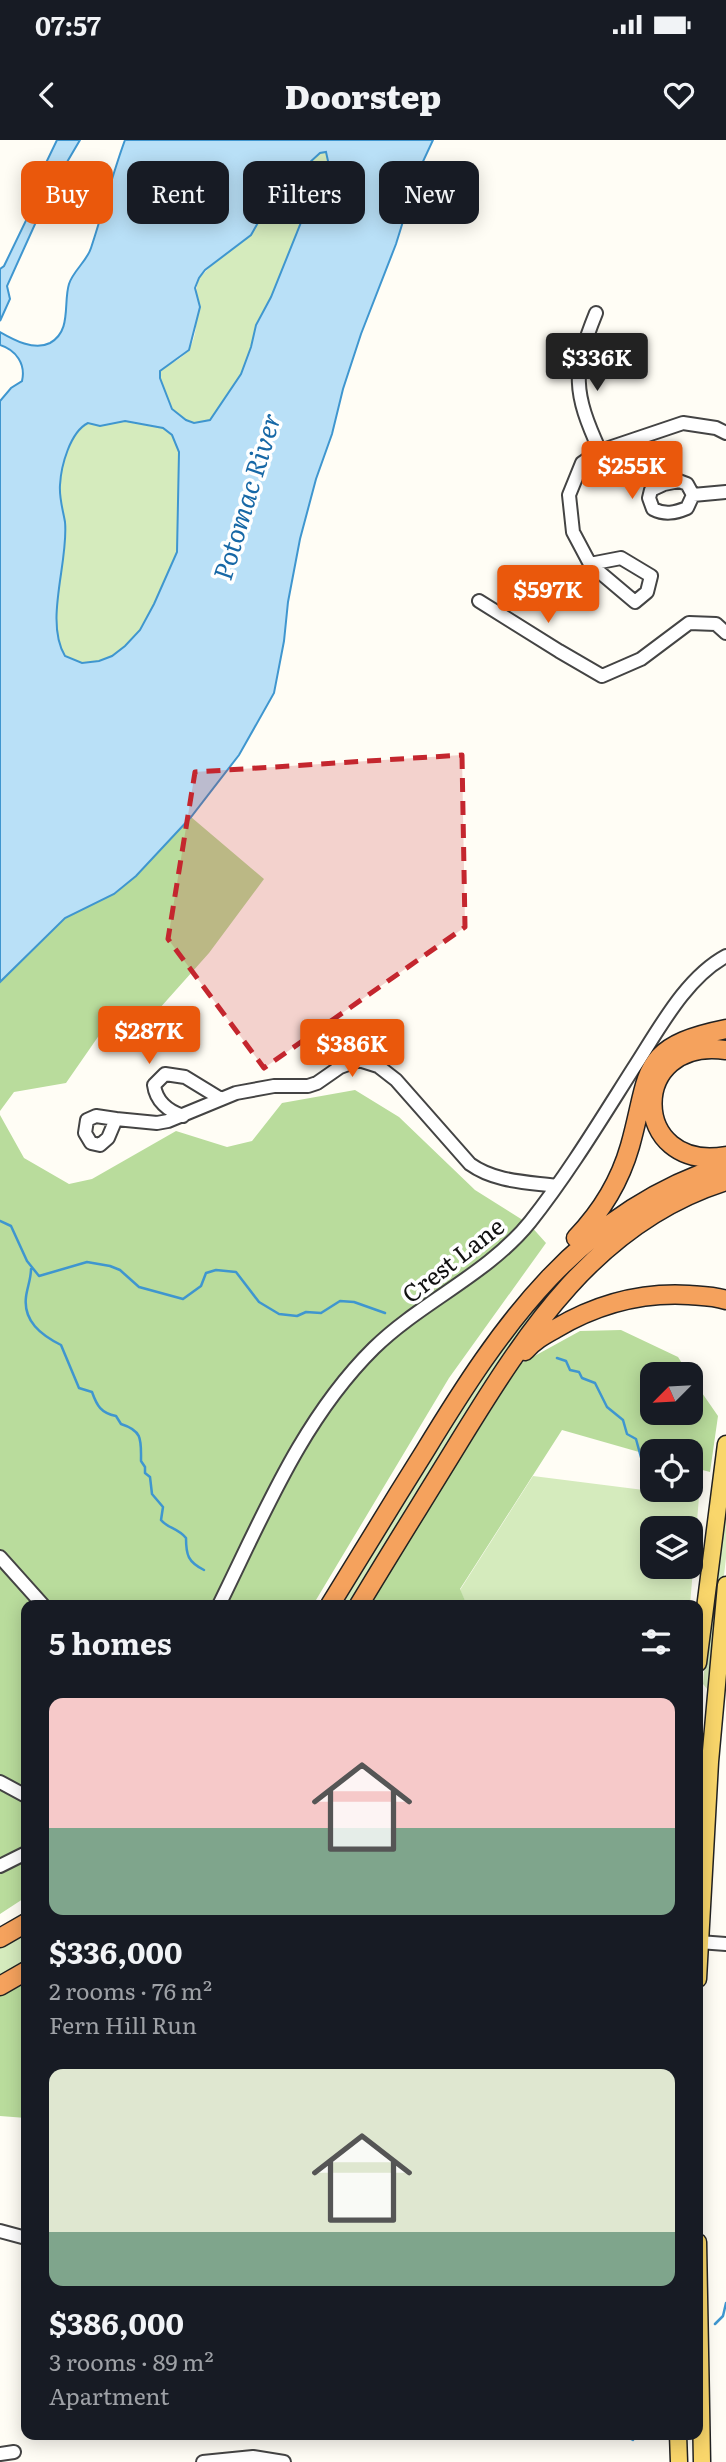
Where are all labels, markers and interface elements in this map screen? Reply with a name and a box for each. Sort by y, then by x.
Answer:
text: 07:57 [35,5,101,44]
text: Doorstep [285,71,441,119]
icon: back [28,76,66,114]
icon: heart [660,76,698,114]
chip: Buy [21,161,113,224]
chip: Rent [127,161,229,224]
chip: Filters [243,161,365,224]
chip: New [379,161,479,224]
pin: $336K [548,334,646,393]
text: $336K [562,339,632,373]
water label: Potomac River [201,408,289,584]
pin: $255K [583,442,681,501]
text: $255K [597,447,667,481]
pin: $597K [499,566,597,625]
text: $597K [513,571,583,605]
pin: $287K [100,1006,198,1066]
text: $287K [114,1012,184,1046]
pin: $386K [303,1020,401,1079]
text: $386K [316,1025,388,1059]
street label: Crest Lane [393,1208,511,1310]
north arrow [640,1362,704,1424]
map controls [640,1362,703,1579]
button: locate [640,1439,703,1502]
button: layers [640,1516,703,1579]
text: 5 homes [49,1620,172,1664]
icon: filters [637,1623,675,1661]
icon: home [299,1744,425,1870]
text: $336,000 [49,1929,182,1973]
text: 2 rooms · 76 m² [49,1973,212,2007]
text: Fern Hill Run [49,2007,197,2041]
icon: home [299,2115,425,2241]
text: $386,000 [49,2300,184,2344]
text: 3 rooms · 89 m² [49,2344,214,2378]
text: Apartment [49,2378,169,2412]

